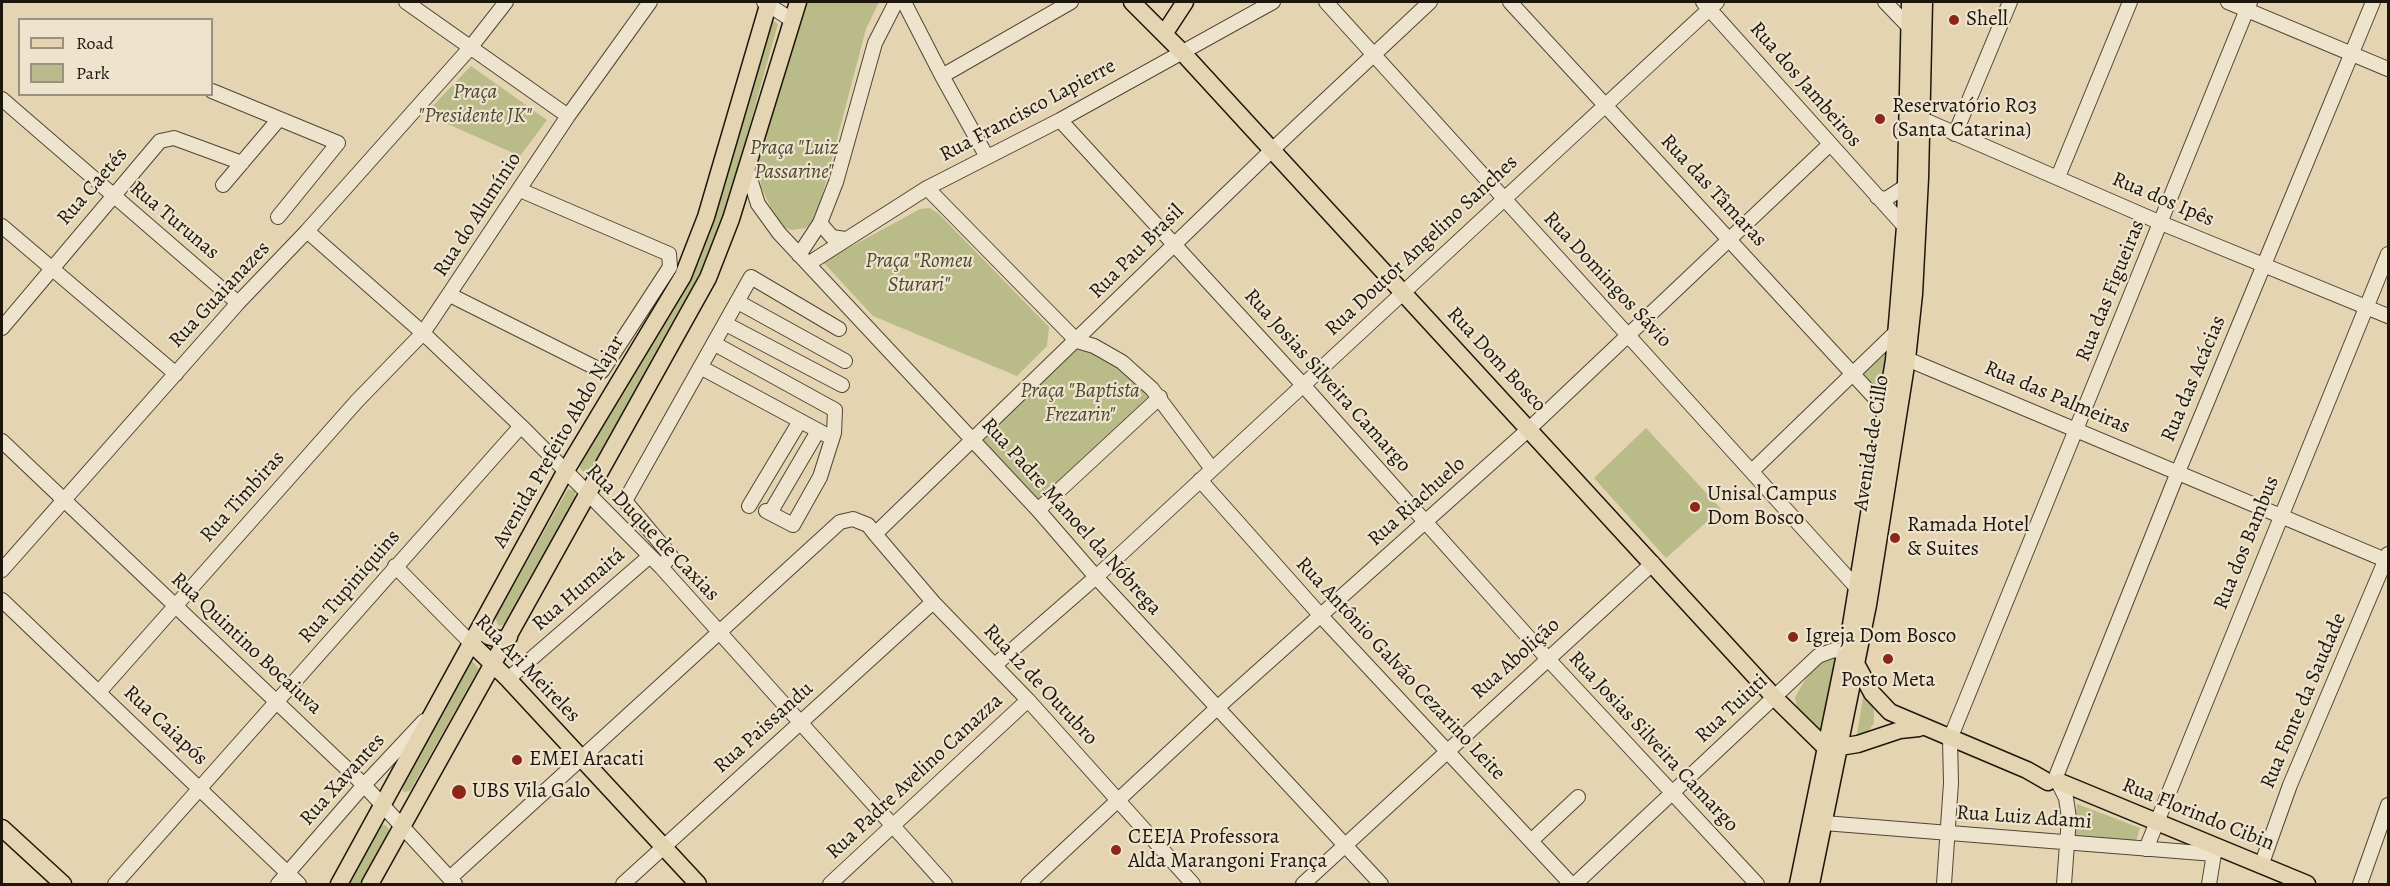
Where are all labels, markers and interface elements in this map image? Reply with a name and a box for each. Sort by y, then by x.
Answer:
place label: Shell [1966,7,2008,33]
marker: Shell [1947,13,1961,27]
street label: Rua dos Jambeiros [1744,17,1866,153]
legend [18,18,213,96]
text: Road [76,31,113,55]
street label: Rua Francisco Lapierre [936,54,1120,168]
text: Park [76,61,110,85]
park label: Praça "Presidente JK" [418,80,532,130]
place label: Reservatório R03 (Santa Catarina) [1892,94,2037,144]
marker: Reservatório R03 (Santa Catarina) [1873,112,1887,126]
street label: Rua das Tâmaras [1654,129,1772,253]
park label: Praça "Luiz Passarine" [750,136,838,186]
street label: Rua Caetés [52,143,134,231]
street label: Rua do Alumínio [428,148,528,282]
street label: Rua Doutor Angelino Sanches [1320,150,1524,342]
street label: Rua dos Ipês [2108,167,2218,233]
street label: Rua Turunas [124,176,224,266]
street label: Rua Pau Brasil [1084,199,1190,305]
street label: Rua Domingos Sávio [1537,207,1677,353]
street label: Rua das Figueiras [2071,216,2151,366]
street label: Rua Guaianazes [164,236,276,354]
park label: Praça "Romeu Sturari" [865,249,973,299]
street label: Rua Josias Silveira Camargo [1238,284,1416,478]
street label: Rua Dom Bosco [1441,302,1551,418]
street label: Rua das Acácias [2156,312,2232,446]
street label: Avenida Prefeito Abdo Najar [488,331,630,553]
street label: Rua das Palmeiras [1980,356,2134,440]
street label: Avenida de Cillo [1849,373,1895,513]
park label: Praça "Baptista Frezarin" [1020,379,1140,429]
street label: Rua Padre Manoel da Nóbrega [976,413,1166,621]
street label: Rua Timbiras [195,446,291,548]
street label: Rua Riachuelo [1363,452,1471,552]
street label: Rua Duque de Caxias [580,459,724,607]
street label: Rua dos Bambus [2209,472,2285,614]
place label: Unisal Campus Dom Bosco [1707,482,1837,532]
marker: Unisal Campus Dom Bosco [1688,500,1702,514]
place label: Ramada Hotel & Suites [1907,513,2029,563]
street label: Rua Tupiniquins [294,525,406,649]
marker: Ramada Hotel & Suites [1888,531,1902,545]
street label: Rua Humaitá [527,543,631,637]
street label: Rua Antônio Galvão Cezarino Leite [1290,552,1510,786]
street label: Rua Quintino Bocaiuva [165,568,327,720]
street label: Rua Fonte da Saudade [2256,609,2352,793]
street label: Rua Ari Meireles [469,610,585,728]
street label: Rua Abolição [1467,613,1565,705]
street label: Rua 12 de Outubro [977,619,1103,751]
place label: Igreja Dom Bosco [1805,624,1956,650]
marker: Igreja Dom Bosco [1786,630,1800,644]
street label: Rua Josias Silveira Camargo [1563,646,1743,838]
marker: Posto Meta [1881,652,1895,666]
place label: Posto Meta [1841,668,1935,694]
street label: Rua Tuiuti [1691,669,1773,749]
street label: Rua Paissandu [709,677,819,779]
street label: Rua Caiapós [118,681,212,771]
street label: Rua Padre Avelino Canazza [822,689,1008,865]
street label: Rua Xavantes [295,729,391,831]
place label: EMEI Aracati [529,747,644,773]
marker: EMEI Aracati [510,753,524,767]
street label: Rua Florindo Cibin [2118,773,2278,857]
place label: UBS Vila Galo [472,779,590,805]
marker: UBS Vila Galo [450,783,468,801]
street label: Rua Luiz Adami [1955,801,2093,835]
place label: CEEJA Professora Alda Marangoni França [1128,825,1327,875]
marker: CEEJA Professora Alda Marangoni França [1109,843,1123,857]

